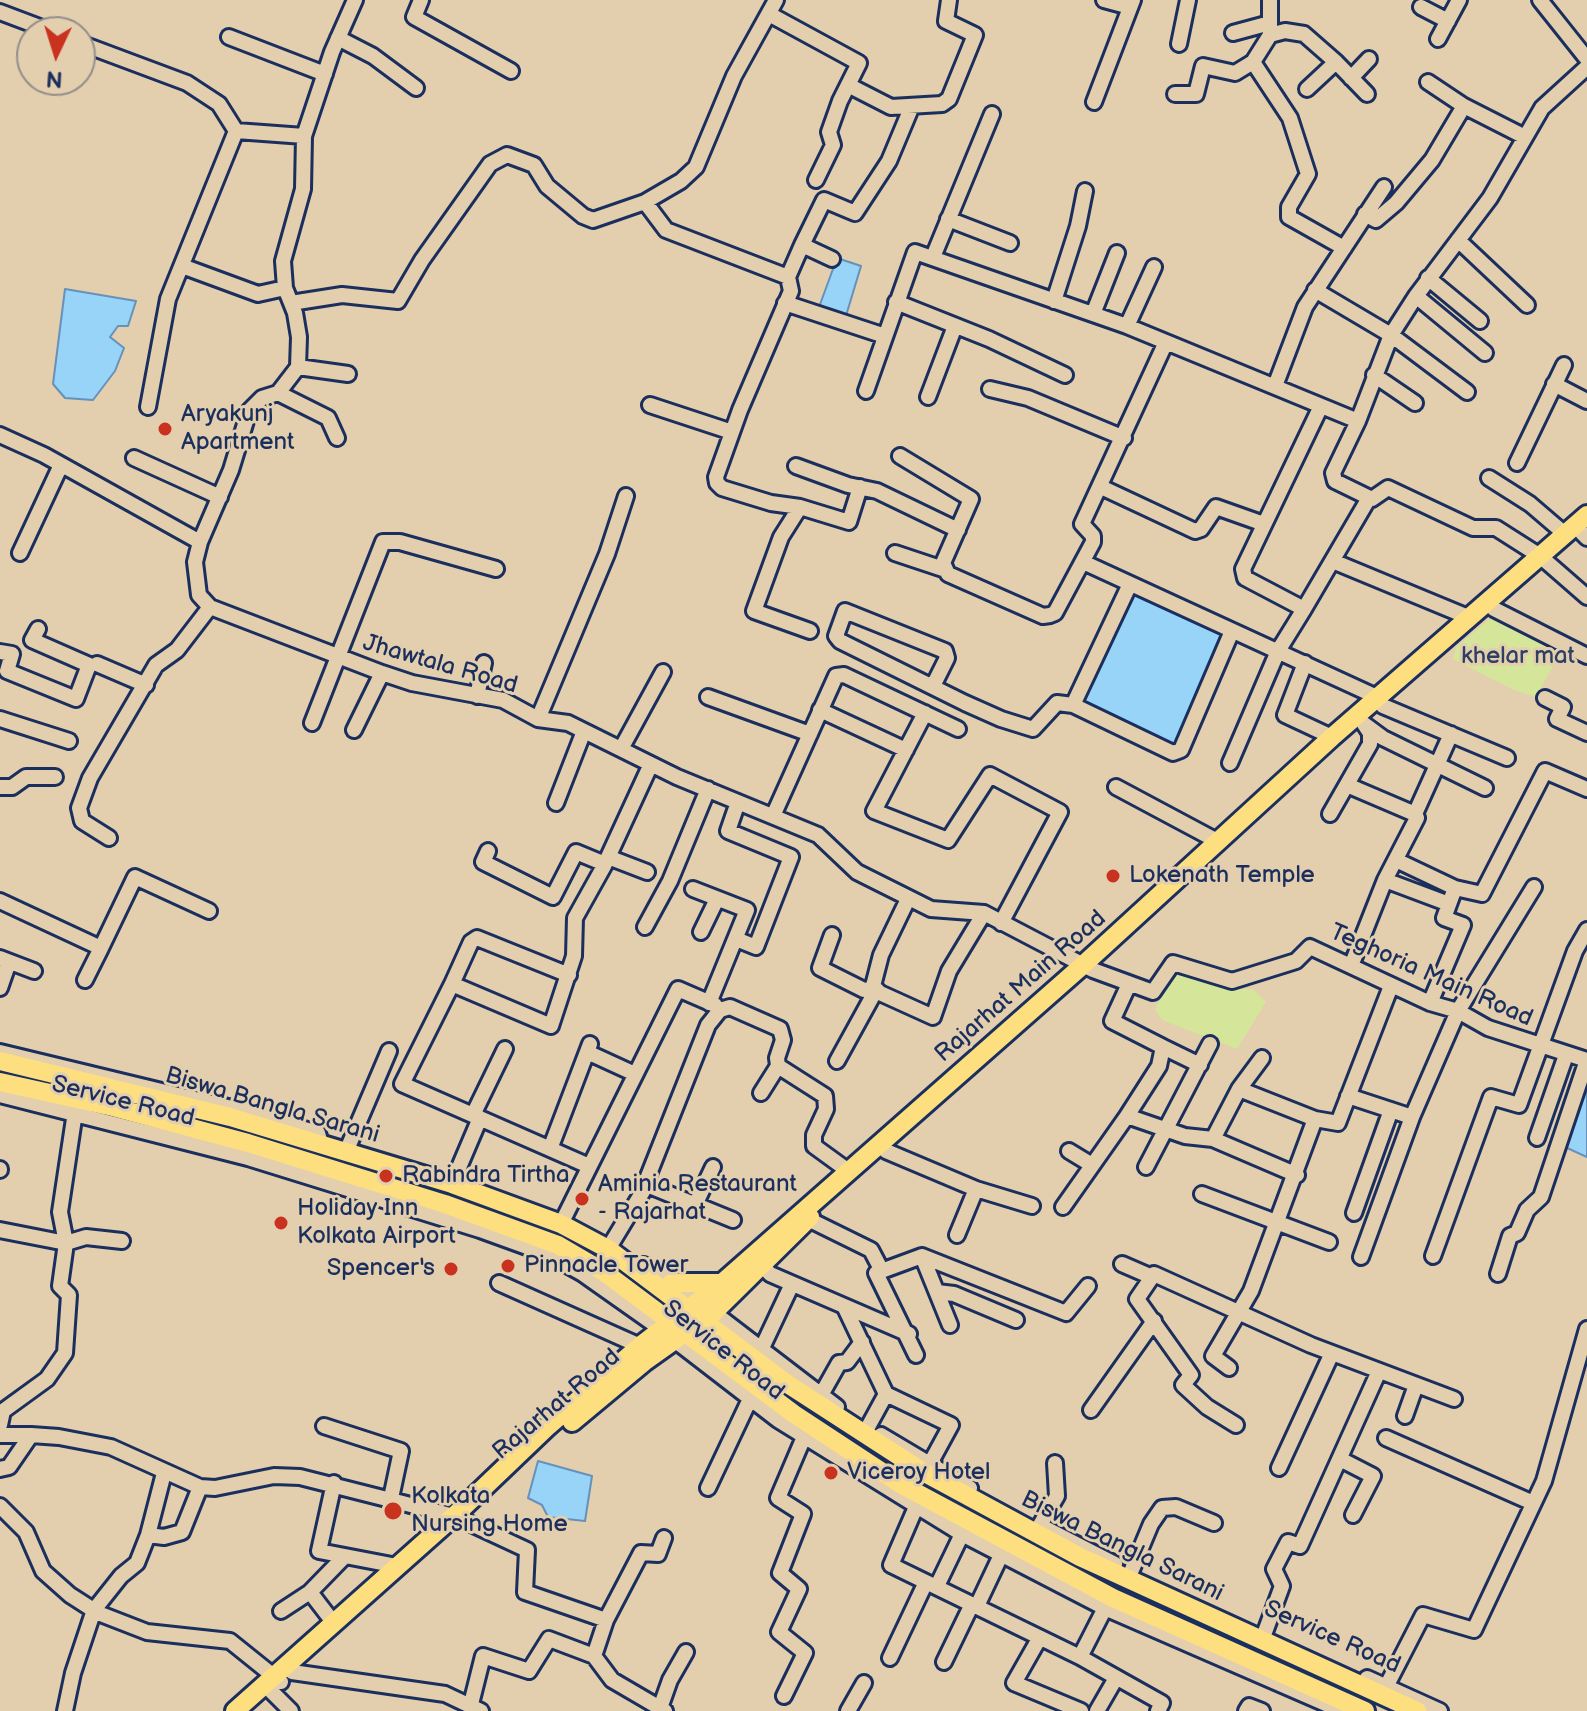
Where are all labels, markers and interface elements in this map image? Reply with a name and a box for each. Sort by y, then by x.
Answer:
north arrow [16,16,96,96]
text: N [45,64,64,92]
place label: Aryakunj Apartment [181,401,294,457]
marker: Aryakunj Apartment [156,420,174,438]
street label: Jhawtala Road [359,629,521,701]
park label: khelar mat [1461,643,1575,671]
place label: Lokenath Temple [1129,862,1315,890]
marker: Lokenath Temple [1104,867,1122,885]
street label: Rajarhat Main Road [930,905,1112,1069]
street label: Teghoria Main Road [1325,918,1537,1034]
street label: Biswa Bangla Sarani [162,1062,382,1150]
street label: Service Road [49,1070,197,1134]
place label: Rabindra Tirtha [402,1162,570,1190]
marker: Rabindra Tirtha [377,1167,395,1185]
place label: Aminia Restaurant - Rajarhat [598,1171,797,1227]
marker: Aminia Restaurant - Rajarhat [573,1190,591,1208]
place label: Holiday Inn Kolkata Airport [297,1195,456,1251]
marker: Holiday Inn Kolkata Airport [272,1214,290,1232]
place label: Pinnacle Tower [524,1252,688,1280]
place label: Spencer's [327,1255,435,1283]
marker: Pinnacle Tower [499,1257,517,1275]
marker: Spencer's [442,1260,460,1278]
street label: Service Road [657,1295,789,1407]
street label: Rajarhat Road [487,1343,627,1467]
place label: Viceroy Hotel [847,1459,990,1487]
marker: Viceroy Hotel [822,1464,840,1482]
place label: Kolkata Nursing Home [411,1483,568,1539]
street label: Biswa Bangla Sarani [1016,1486,1228,1608]
marker: Kolkata Nursing Home [382,1500,404,1522]
street label: Service Road [1259,1595,1405,1681]

